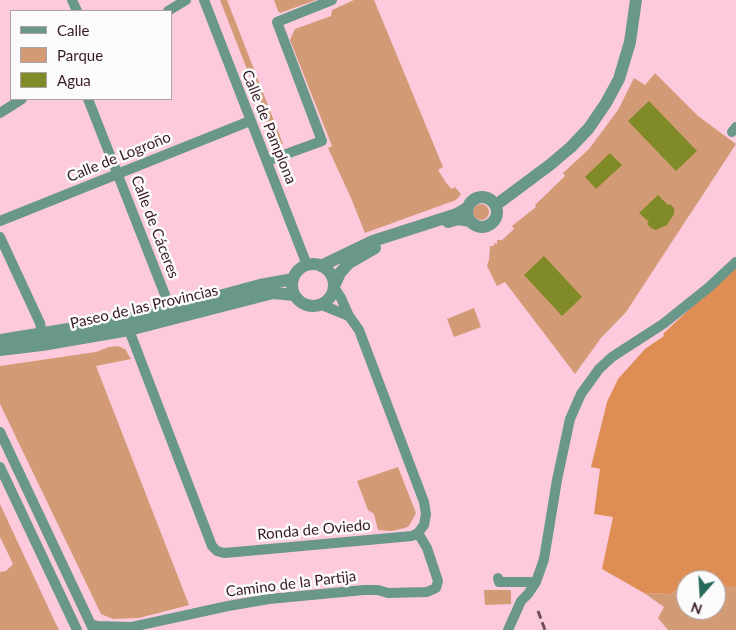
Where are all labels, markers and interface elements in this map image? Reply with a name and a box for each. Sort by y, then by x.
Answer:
legend [10,10,172,100]
text: Calle [57,21,89,39]
text: Parque [57,46,103,64]
street label: Calle de Pamplona [238,67,300,187]
text: Agua [57,71,91,89]
street label: Calle de Logroño [64,128,174,186]
street label: Calle de Cáceres [127,173,183,281]
street label: Paseo de las Provincias [68,281,220,333]
street label: Ronda de Oviedo [257,516,371,544]
street label: Camino de la Partija [225,567,357,601]
north arrow [676,570,726,620]
text: N [688,599,704,619]

